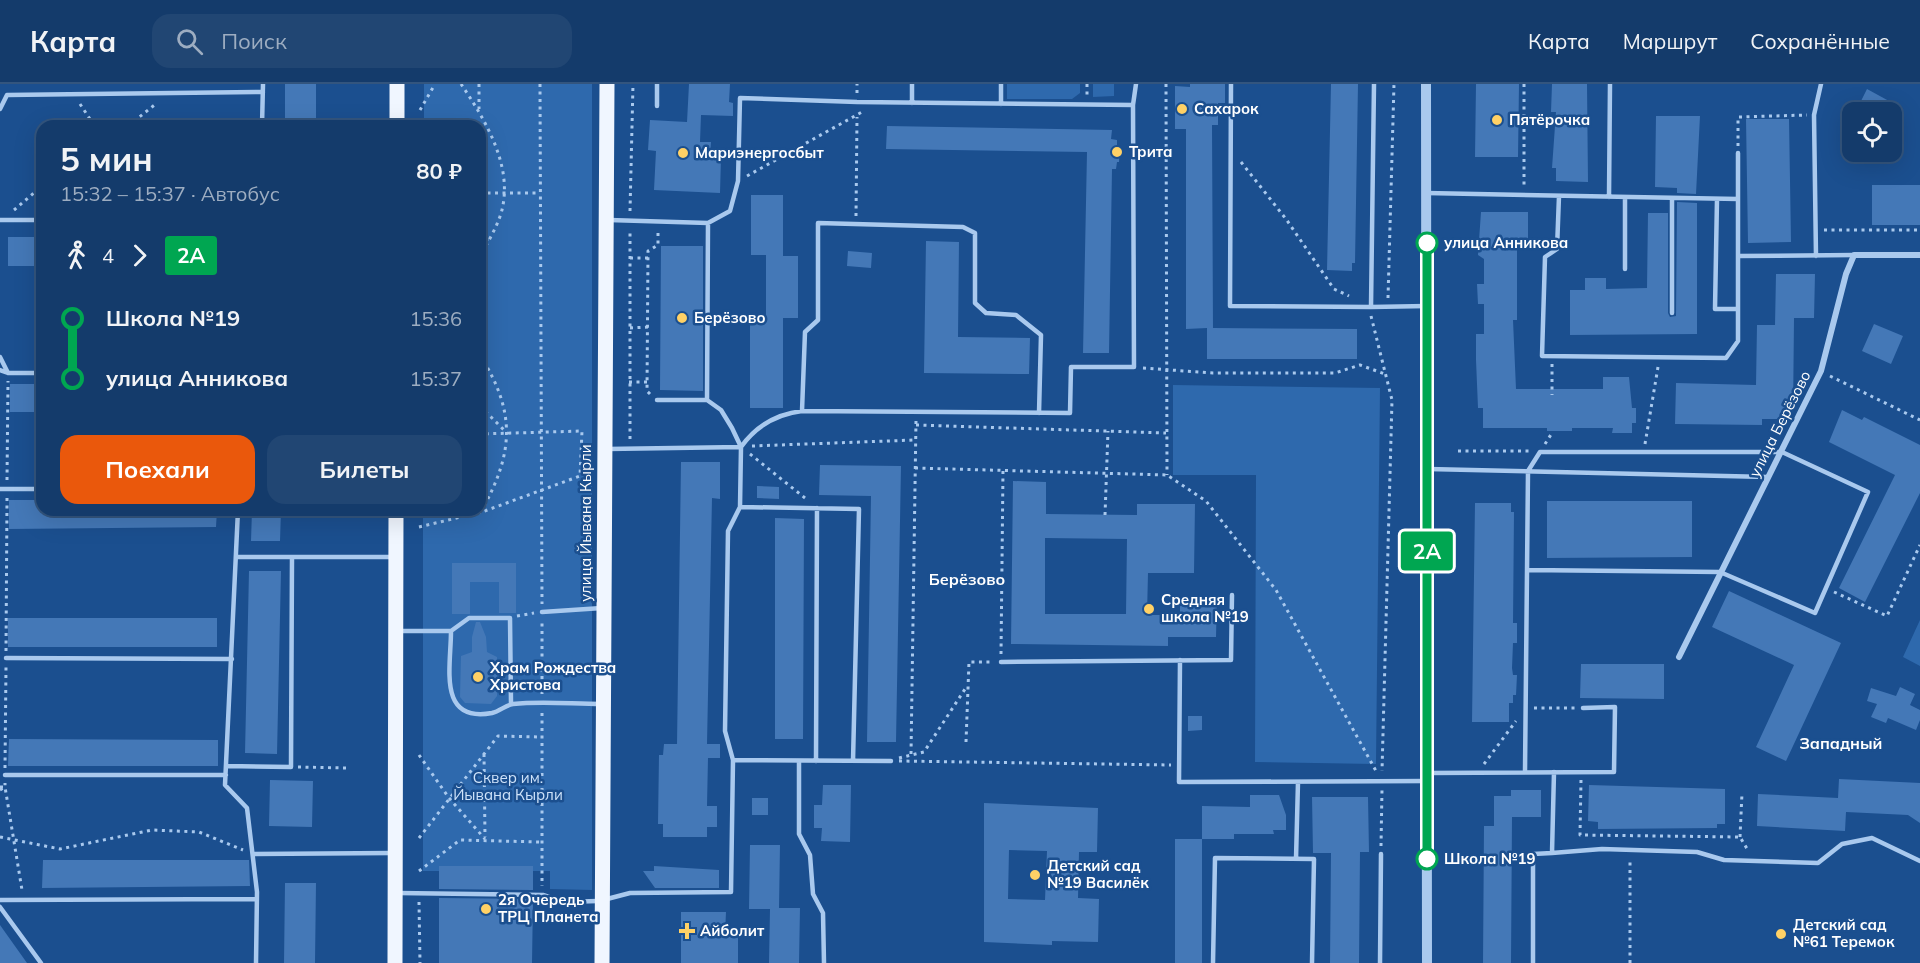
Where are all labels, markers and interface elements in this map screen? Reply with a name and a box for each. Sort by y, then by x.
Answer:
search box [152,14,572,68]
text: Карта [30,24,116,59]
icon: search [173,25,206,58]
text: Поиск [221,27,287,55]
text: Карта [1528,28,1590,54]
text: Маршрут [1623,28,1717,54]
text: Сохранённые [1750,28,1890,54]
place label: Сахарок [1194,99,1259,118]
marker: Сахарок [1175,102,1189,116]
map controls [1842,102,1902,162]
button: locate [1842,102,1902,162]
place label: Пятёрочка [1509,110,1590,129]
marker: Пятёрочка [1490,113,1504,127]
text: 5 мин [60,138,153,179]
place label: Трита [1129,142,1173,161]
place label: Мариэнергосбыт [695,143,824,162]
marker: Трита [1110,145,1124,159]
marker: Мариэнергосбыт [676,146,690,160]
text: 80 ₽ [416,157,462,185]
text: 15:32 – 15:37 · Автобус [60,181,280,206]
marker: улица Анникова [1416,232,1438,254]
place label: улица Анникова [1444,233,1568,252]
icon: walk [60,239,93,272]
icon: forward [123,239,156,272]
text: 2А [177,242,205,268]
text: 4 [102,243,114,268]
text: Школа №19 [106,304,240,332]
text: 15:36 [409,306,462,331]
place label: Берёзово [694,308,766,327]
marker: Берёзово [675,311,689,325]
text: улица Анникова [106,364,288,392]
text: 15:37 [409,366,462,391]
street label: улица Берёзово [1745,367,1815,480]
button: Поехали [60,435,255,504]
button: Билеты [267,435,462,504]
street label: улица Йывана Кырли [576,444,595,602]
line badge: 2А [1400,532,1454,570]
text: 2А [1413,538,1441,564]
district label: Берёзово [929,569,1005,589]
place label: Средняя школа №19 [1161,590,1249,626]
marker: Средняя школа №19 [1142,602,1156,616]
place label: Храм Рождества Христова [489,658,616,694]
marker: Храм Рождества Христова [471,670,485,684]
district label: Западный [1800,733,1882,753]
park label: Сквер им. Йывана Кырли [453,768,563,804]
marker: Школа №19 [1416,848,1438,870]
place label: Школа №19 [1444,849,1535,868]
place label: Детский сад №19 Василёк [1047,856,1149,892]
marker: Детский сад №19 Василёк [1028,868,1042,882]
place label: 2я Очередь ТРЦ Планета [498,890,598,926]
marker: 2я Очередь ТРЦ Планета [479,902,493,916]
place label: Детский сад №61 Теремок [1793,915,1895,951]
place label: Айболит [700,921,765,940]
marker: Айболит [678,922,696,940]
marker: Детский сад №61 Теремок [1774,927,1788,941]

